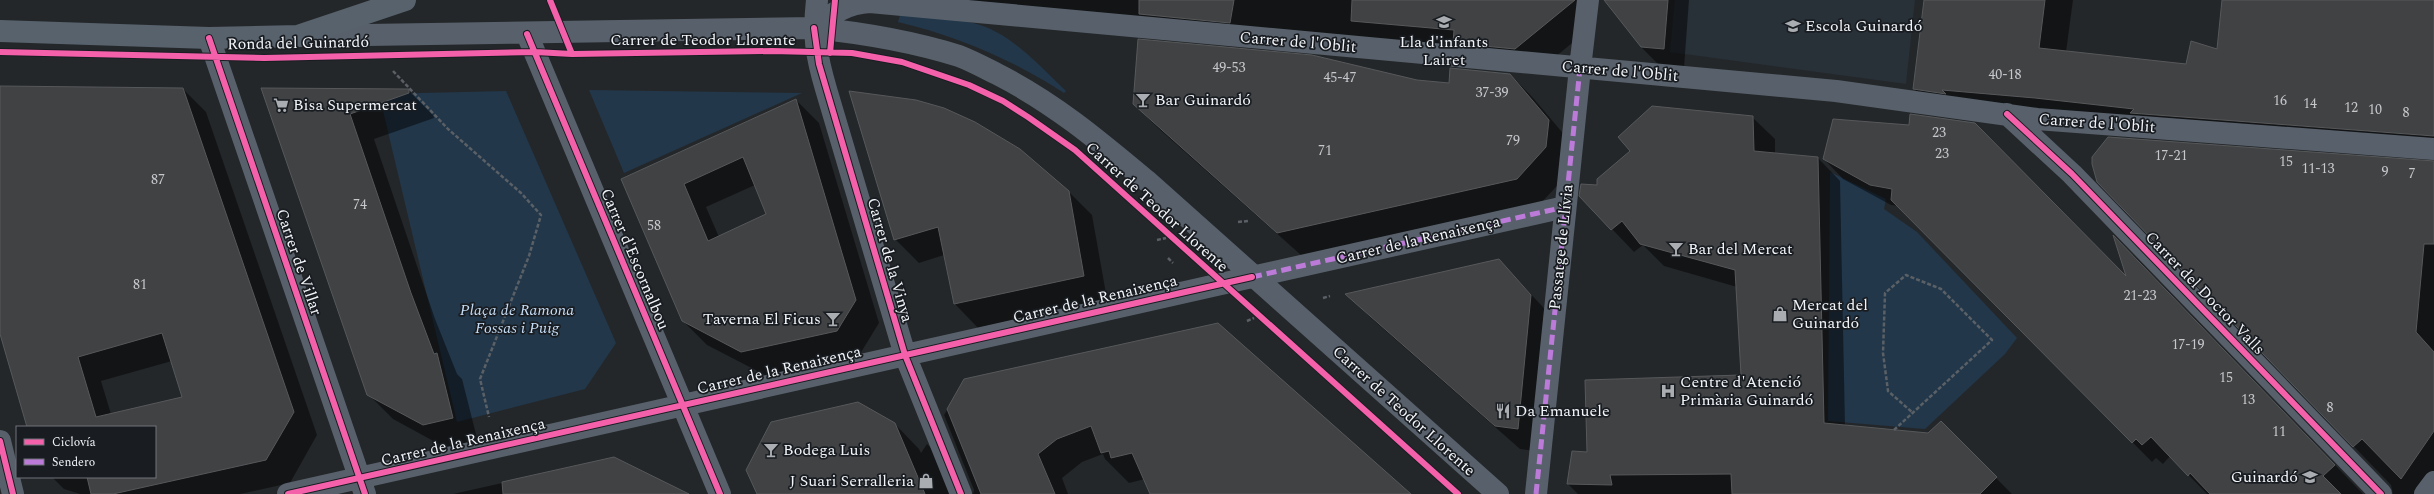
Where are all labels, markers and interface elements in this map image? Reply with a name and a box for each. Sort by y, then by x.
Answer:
school or university icon: Lla d'infants Lairet [1435,13,1453,31]
place label: Escola Guinardó [1805,14,1922,38]
school or university icon: Escola Guinardó [1784,17,1802,35]
street label: Carrer de l'Oblit [1239,25,1358,59]
street label: Carrer de Teodor Llorente [610,28,796,52]
street label: Ronda del Guinardó [227,30,369,56]
place label: Lla d'infants Lairet [1399,30,1489,72]
street label: Carrer de l'Oblit [1561,54,1680,88]
house number: 49-53 [1212,57,1246,78]
house number: 40-18 [1988,64,2022,85]
house number: 45-47 [1323,67,1357,88]
house number: 37-39 [1475,82,1509,103]
place label: Bar Guinardó [1155,88,1251,112]
house number: 16 [2273,90,2287,111]
bar icon: Bar Guinardó [1134,91,1152,109]
place label: Bisa Supermercat [293,93,417,117]
house number: 14 [2303,93,2317,114]
supermarket icon: Bisa Supermercat [272,96,290,114]
house number: 12 [2344,97,2358,118]
house number: 10 [2368,99,2382,120]
house number: 8 [2403,102,2410,123]
street label: Carrer de l'Oblit [2038,107,2156,139]
house number: 23 [1932,122,1946,143]
house number: 79 [1506,130,1520,151]
street label: Carrer de Teodor Llorente [1080,136,1234,278]
house number: 71 [1318,140,1332,161]
house number: 23 [1935,143,1949,164]
house number: 17-21 [2154,145,2188,166]
house number: 15 [2279,151,2293,172]
house number: 11-13 [2301,158,2335,179]
house number: 9 [2382,161,2389,182]
house number: 7 [2409,163,2416,184]
house number: 87 [151,169,165,190]
street label: Passatge de Llívia [1542,183,1580,311]
street label: Carrer d'Escornalbou [594,185,676,333]
house number: 74 [353,194,367,215]
street label: Carrer de la Vinya [861,195,919,325]
street label: Carrer de Villar [270,205,328,319]
street label: Carrer de la Renaixença [1333,209,1503,271]
house number: 58 [647,215,661,236]
street label: Carrer del Doctor Valls [2139,226,2271,360]
place label: Bar del Mercat [1688,237,1793,261]
bar icon: Bar del Mercat [1667,240,1685,258]
street label: Carrer de la Renaixença [1010,268,1180,330]
house number: 81 [133,274,147,295]
house number: 21-23 [2123,285,2157,306]
place label: Mercat del Guinardó [1792,293,1868,335]
park label: Plaça de Ramona Fossas i Puig [460,298,574,340]
shop icon: Mercat del Guinardó [1771,305,1789,323]
place label: Taverna El Ficus [703,307,821,331]
bar icon: Taverna El Ficus [824,310,842,328]
house number: 17-19 [2171,334,2205,355]
street label: Carrer de la Renaixença [694,339,864,401]
street label: Carrer de Teodor Llorente [1327,340,1481,482]
house number: 15 [2219,367,2233,388]
place label: Centre d'Atenció Primària Guinardó [1680,370,1813,412]
hospital icon: Centre d'Atenció Primària Guinardó [1659,382,1677,400]
house number: 13 [2241,389,2255,410]
house number: 8 [2327,397,2334,418]
place label: Da Emanuele [1515,399,1610,423]
restaurant icon: Da Emanuele [1494,402,1512,420]
street label: Carrer de la Renaixença [378,411,548,473]
house number: 11 [2272,421,2286,442]
legend [16,426,156,478]
text: Ciclovía [52,433,96,452]
place label: Bodega Luis [783,438,871,462]
bar icon: Bodega Luis [762,441,780,459]
text: Sendero [52,453,95,472]
place label: Guinardó [2231,465,2298,489]
school or university icon: Guinardó [2301,468,2319,486]
place label: J Suari Serralleria [790,469,914,493]
shop icon: J Suari Serralleria [917,472,935,490]

